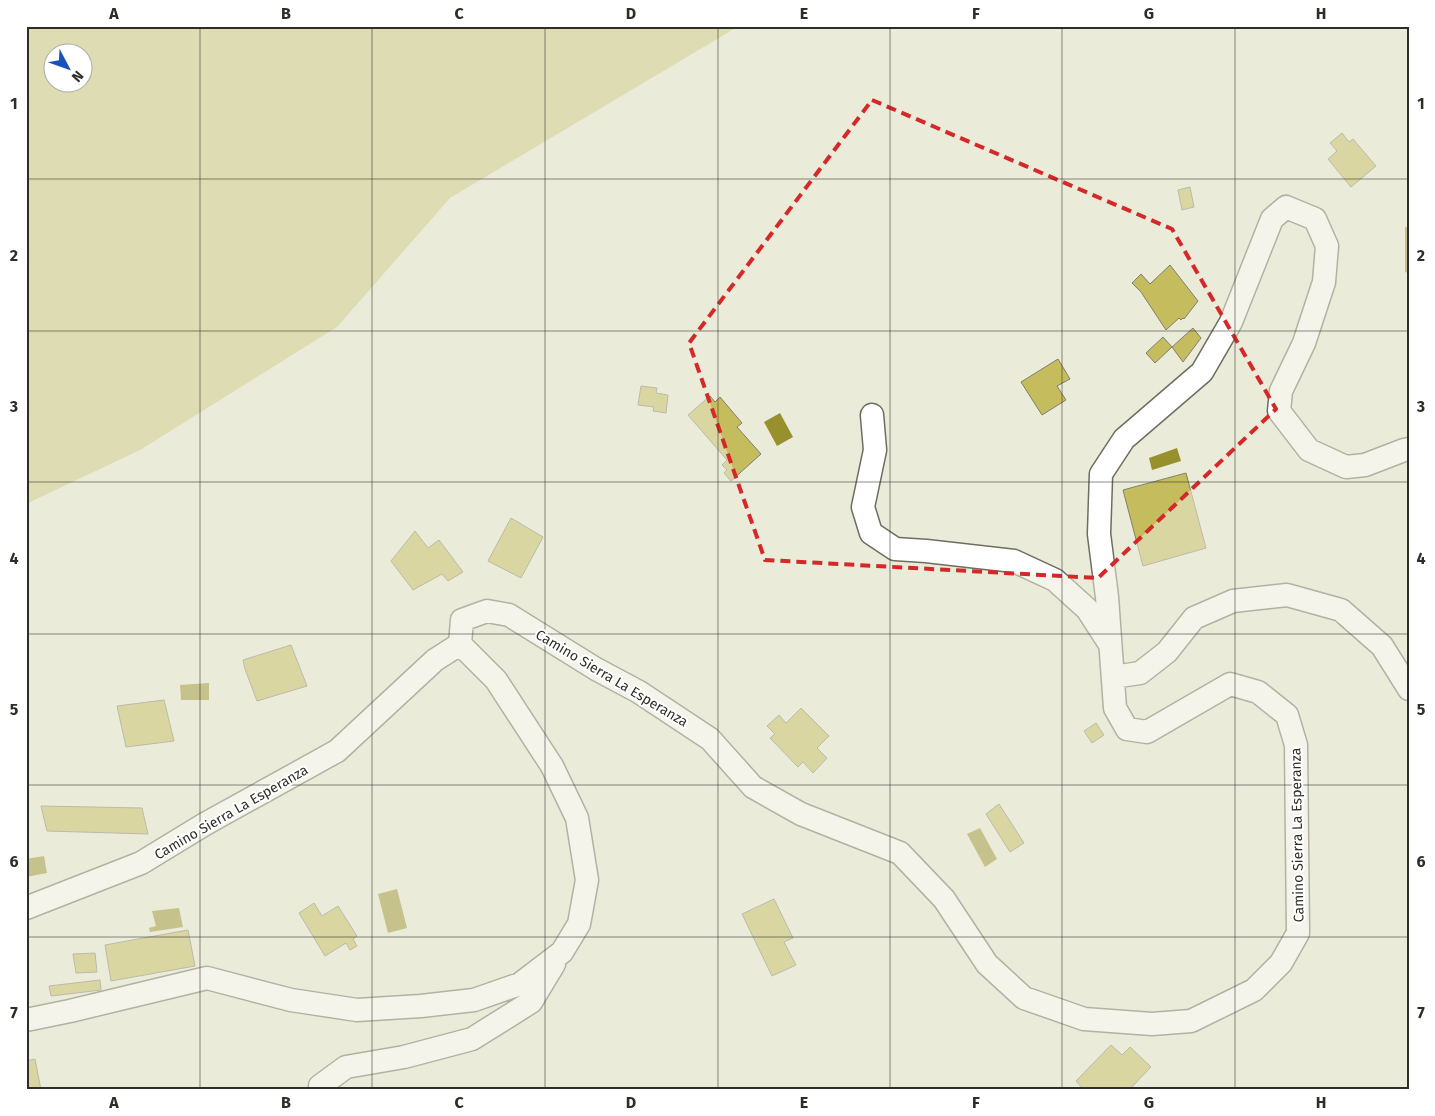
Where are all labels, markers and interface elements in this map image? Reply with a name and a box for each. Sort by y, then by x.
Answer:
text: A [108,4,119,23]
text: B [281,4,291,23]
text: C [454,4,464,23]
text: D [626,4,636,23]
text: E [800,4,808,23]
text: F [972,4,980,23]
text: G [1144,4,1154,23]
text: H [1316,4,1326,23]
north arrow [42,42,92,92]
text: N [68,67,87,85]
text: 1 [10,94,18,113]
text: 1 [1417,94,1425,113]
text: 2 [10,246,18,265]
text: 2 [1417,246,1425,265]
text: 3 [9,397,18,416]
text: 3 [1416,397,1425,416]
text: 4 [9,549,19,568]
text: 4 [1416,549,1426,568]
street label: Camino Sierra La Esperanza [533,626,691,731]
text: 5 [10,700,19,719]
text: 5 [1417,700,1426,719]
street label: Camino Sierra La Esperanza [1287,748,1308,922]
street label: Camino Sierra La Esperanza [151,761,311,863]
text: 6 [9,852,19,871]
text: 6 [1416,852,1426,871]
text: 7 [10,1003,18,1022]
text: 7 [1417,1003,1425,1022]
text: A [108,1093,119,1112]
text: B [281,1093,291,1112]
text: C [454,1093,464,1112]
text: D [626,1093,636,1112]
text: E [800,1093,808,1112]
text: F [972,1093,980,1112]
text: G [1144,1093,1154,1112]
text: H [1316,1093,1326,1112]

